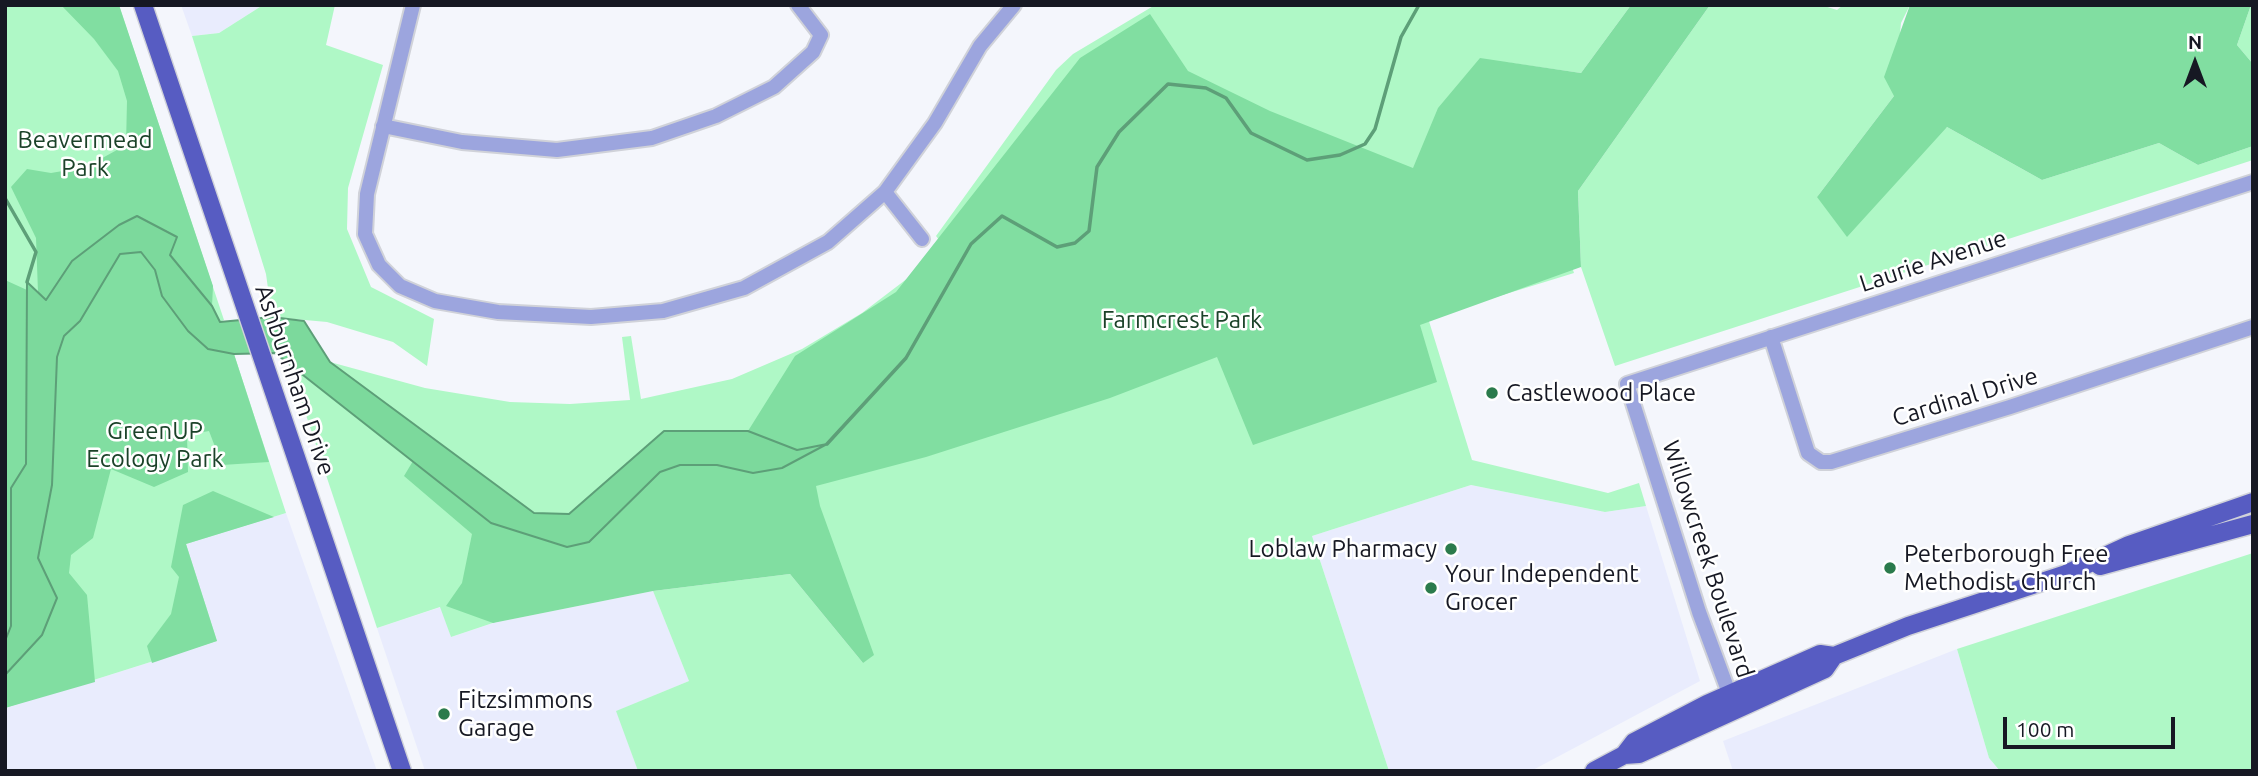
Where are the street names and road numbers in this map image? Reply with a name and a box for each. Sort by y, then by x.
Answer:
street label: Laurie Avenue [1856,224,2010,298]
street label: Ashburnham Drive [249,281,341,479]
street label: Cardinal Drive [1889,361,2041,433]
street label: Willowcreek Boulevard [1656,437,1760,681]

